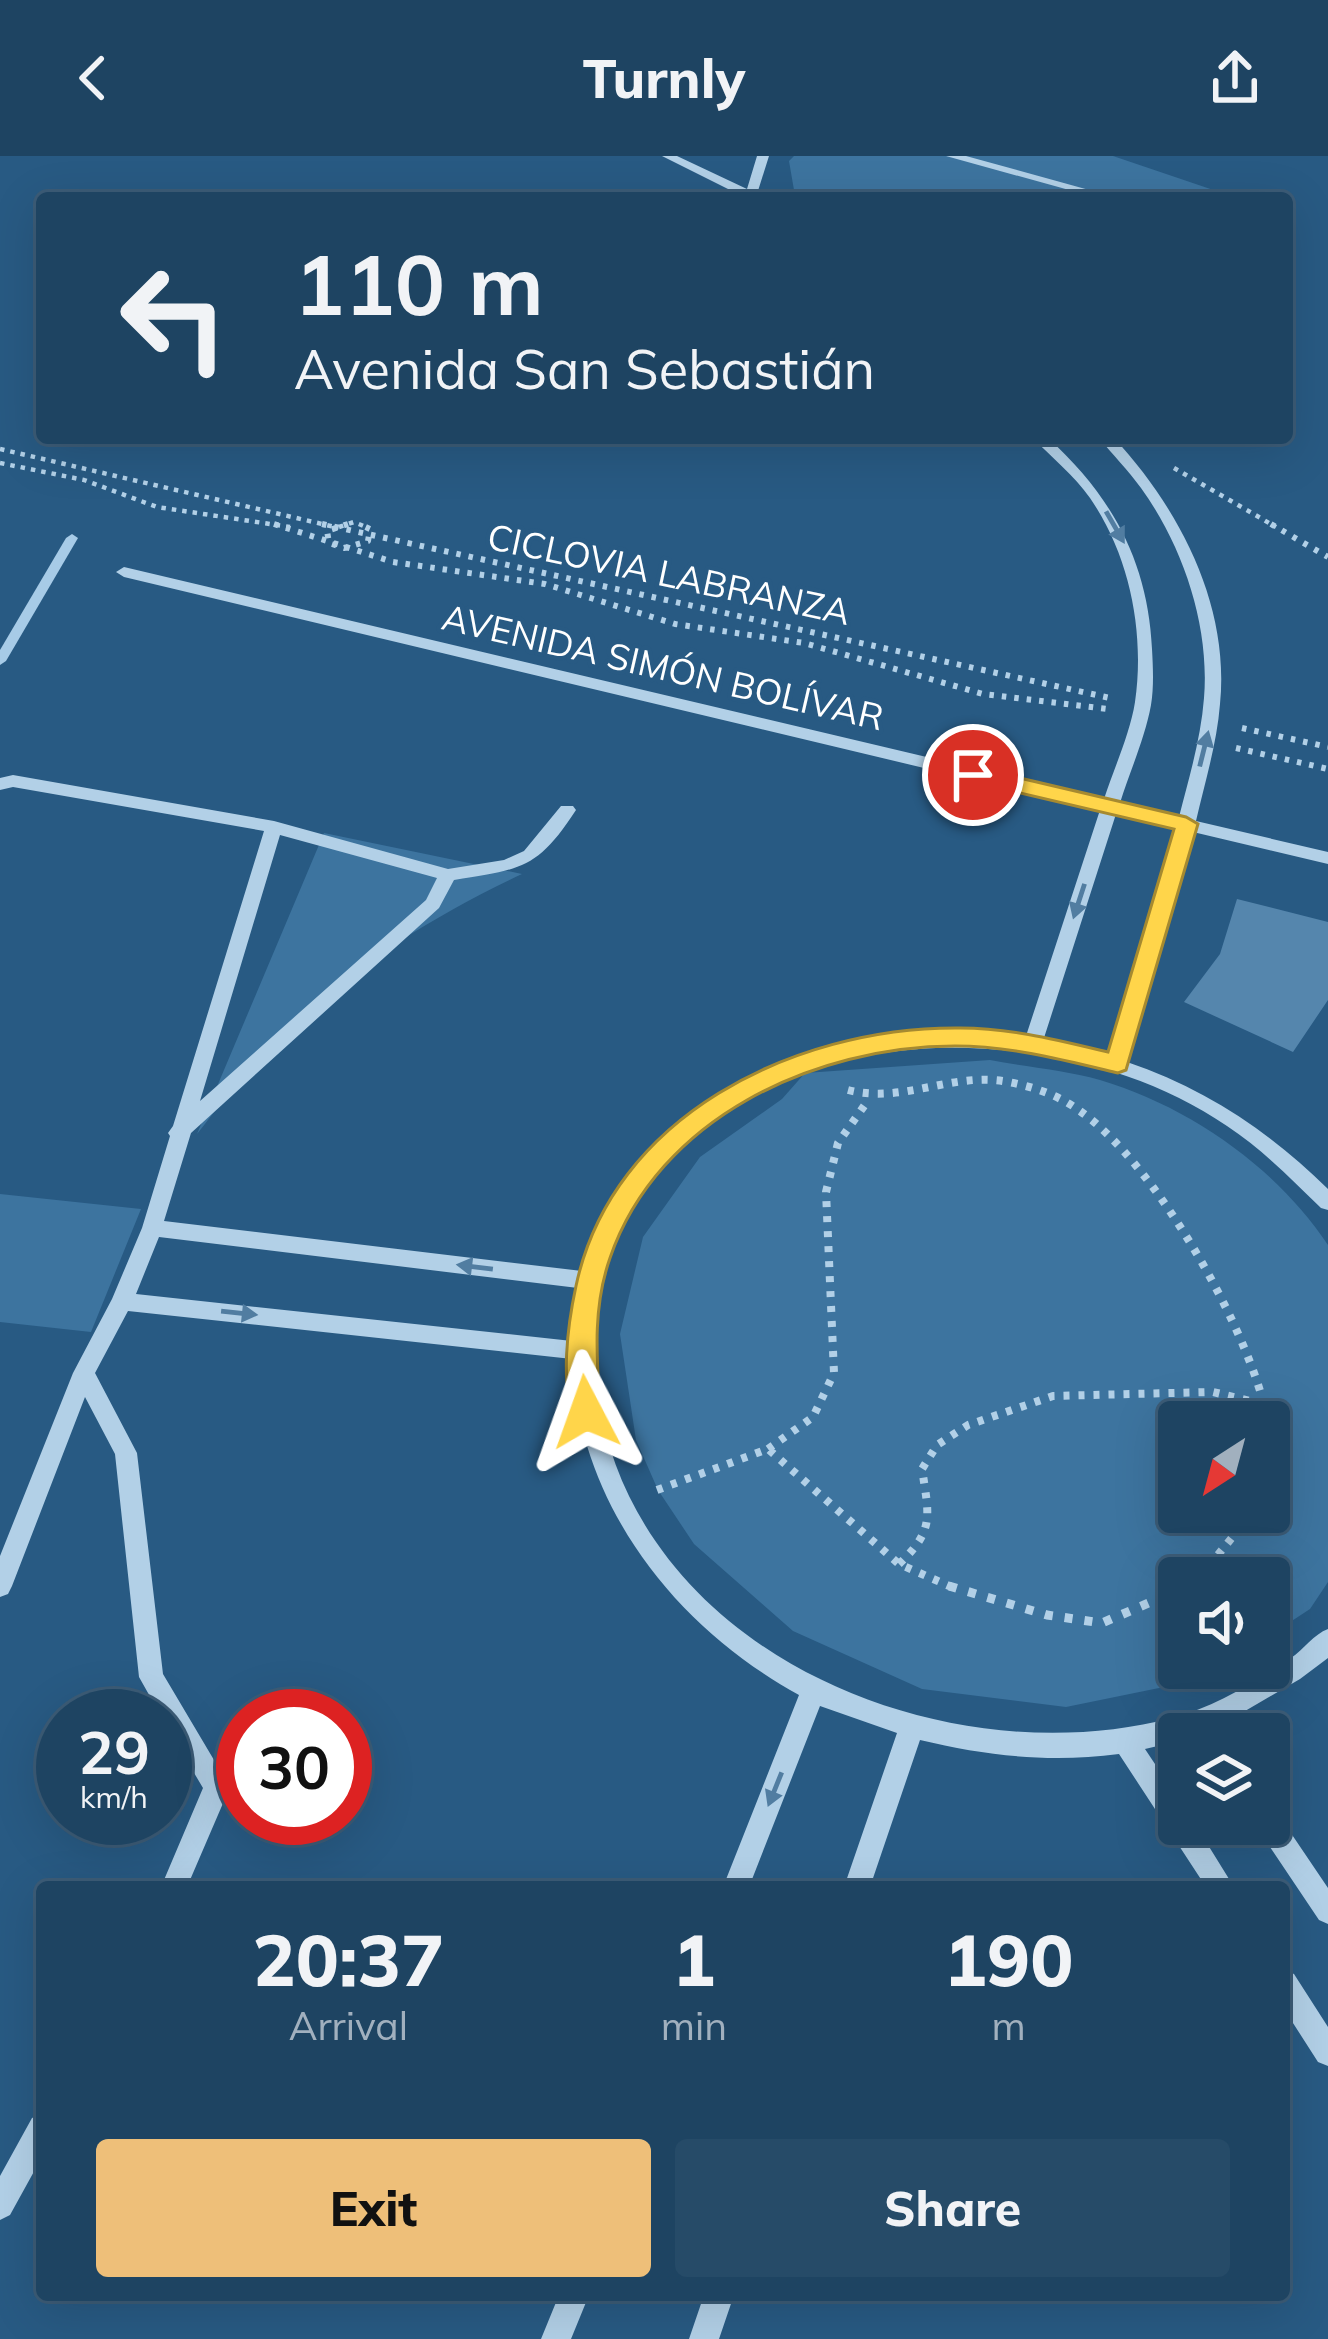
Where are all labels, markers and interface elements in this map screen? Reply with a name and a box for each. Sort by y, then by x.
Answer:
text: Turnly [583,44,745,112]
icon: back [60,45,126,111]
icon: share [1202,45,1268,111]
text: 110 m [294,231,544,336]
icon: left [96,240,252,396]
text: Avenida San Sebastián [294,335,875,403]
one-way arrow [1104,510,1125,544]
street label: CICLOVIA LABRANZA [484,513,855,634]
street label: AVENIDA SIMÓN BOLÍVAR [438,594,888,739]
pin [922,724,1024,826]
one-way arrow [1195,730,1214,767]
icon: arrive [940,742,1006,808]
one-way arrow [1069,883,1088,920]
one-way arrow [456,1257,493,1276]
one-way arrow [221,1304,258,1323]
position arrow [523,1349,649,1475]
north arrow [1158,1401,1290,1533]
map controls [1158,1401,1290,1845]
button: sound [1158,1557,1290,1689]
speed limit sign: 30 [216,1689,372,1845]
button: layers [1158,1713,1290,1845]
text: 29 [78,1714,150,1789]
one-way arrow [765,1771,784,1807]
text: km/h [80,1778,148,1816]
text: 20:37 [253,1914,444,2004]
text: 1 [672,1914,716,2004]
text: 190 [944,1914,1073,2004]
text: Arrival [289,2001,408,2050]
text: min [661,2001,727,2050]
text: m [991,2001,1026,2050]
button: Exit [96,2139,651,2277]
button: Share [675,2139,1230,2277]

